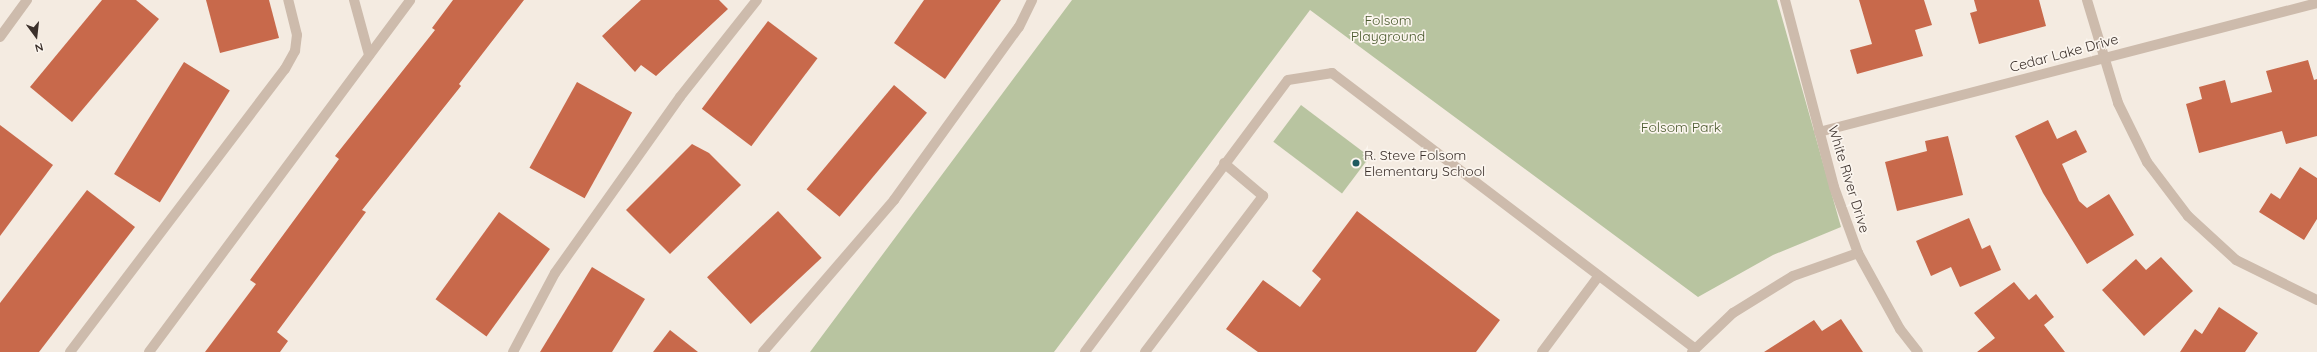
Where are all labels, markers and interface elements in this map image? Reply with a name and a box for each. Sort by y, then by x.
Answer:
park label: Folsom Playground [1351,12,1425,44]
north arrow [16,16,56,56]
street label: Cedar Lake Drive [2008,30,2120,76]
text: N [33,40,45,55]
park label: Folsom Park [1641,119,1721,135]
street label: White River Drive [1825,123,1873,235]
place label: R. Steve Folsom Elementary School [1364,147,1485,180]
marker: R. Steve Folsom Elementary School [1351,158,1361,168]

